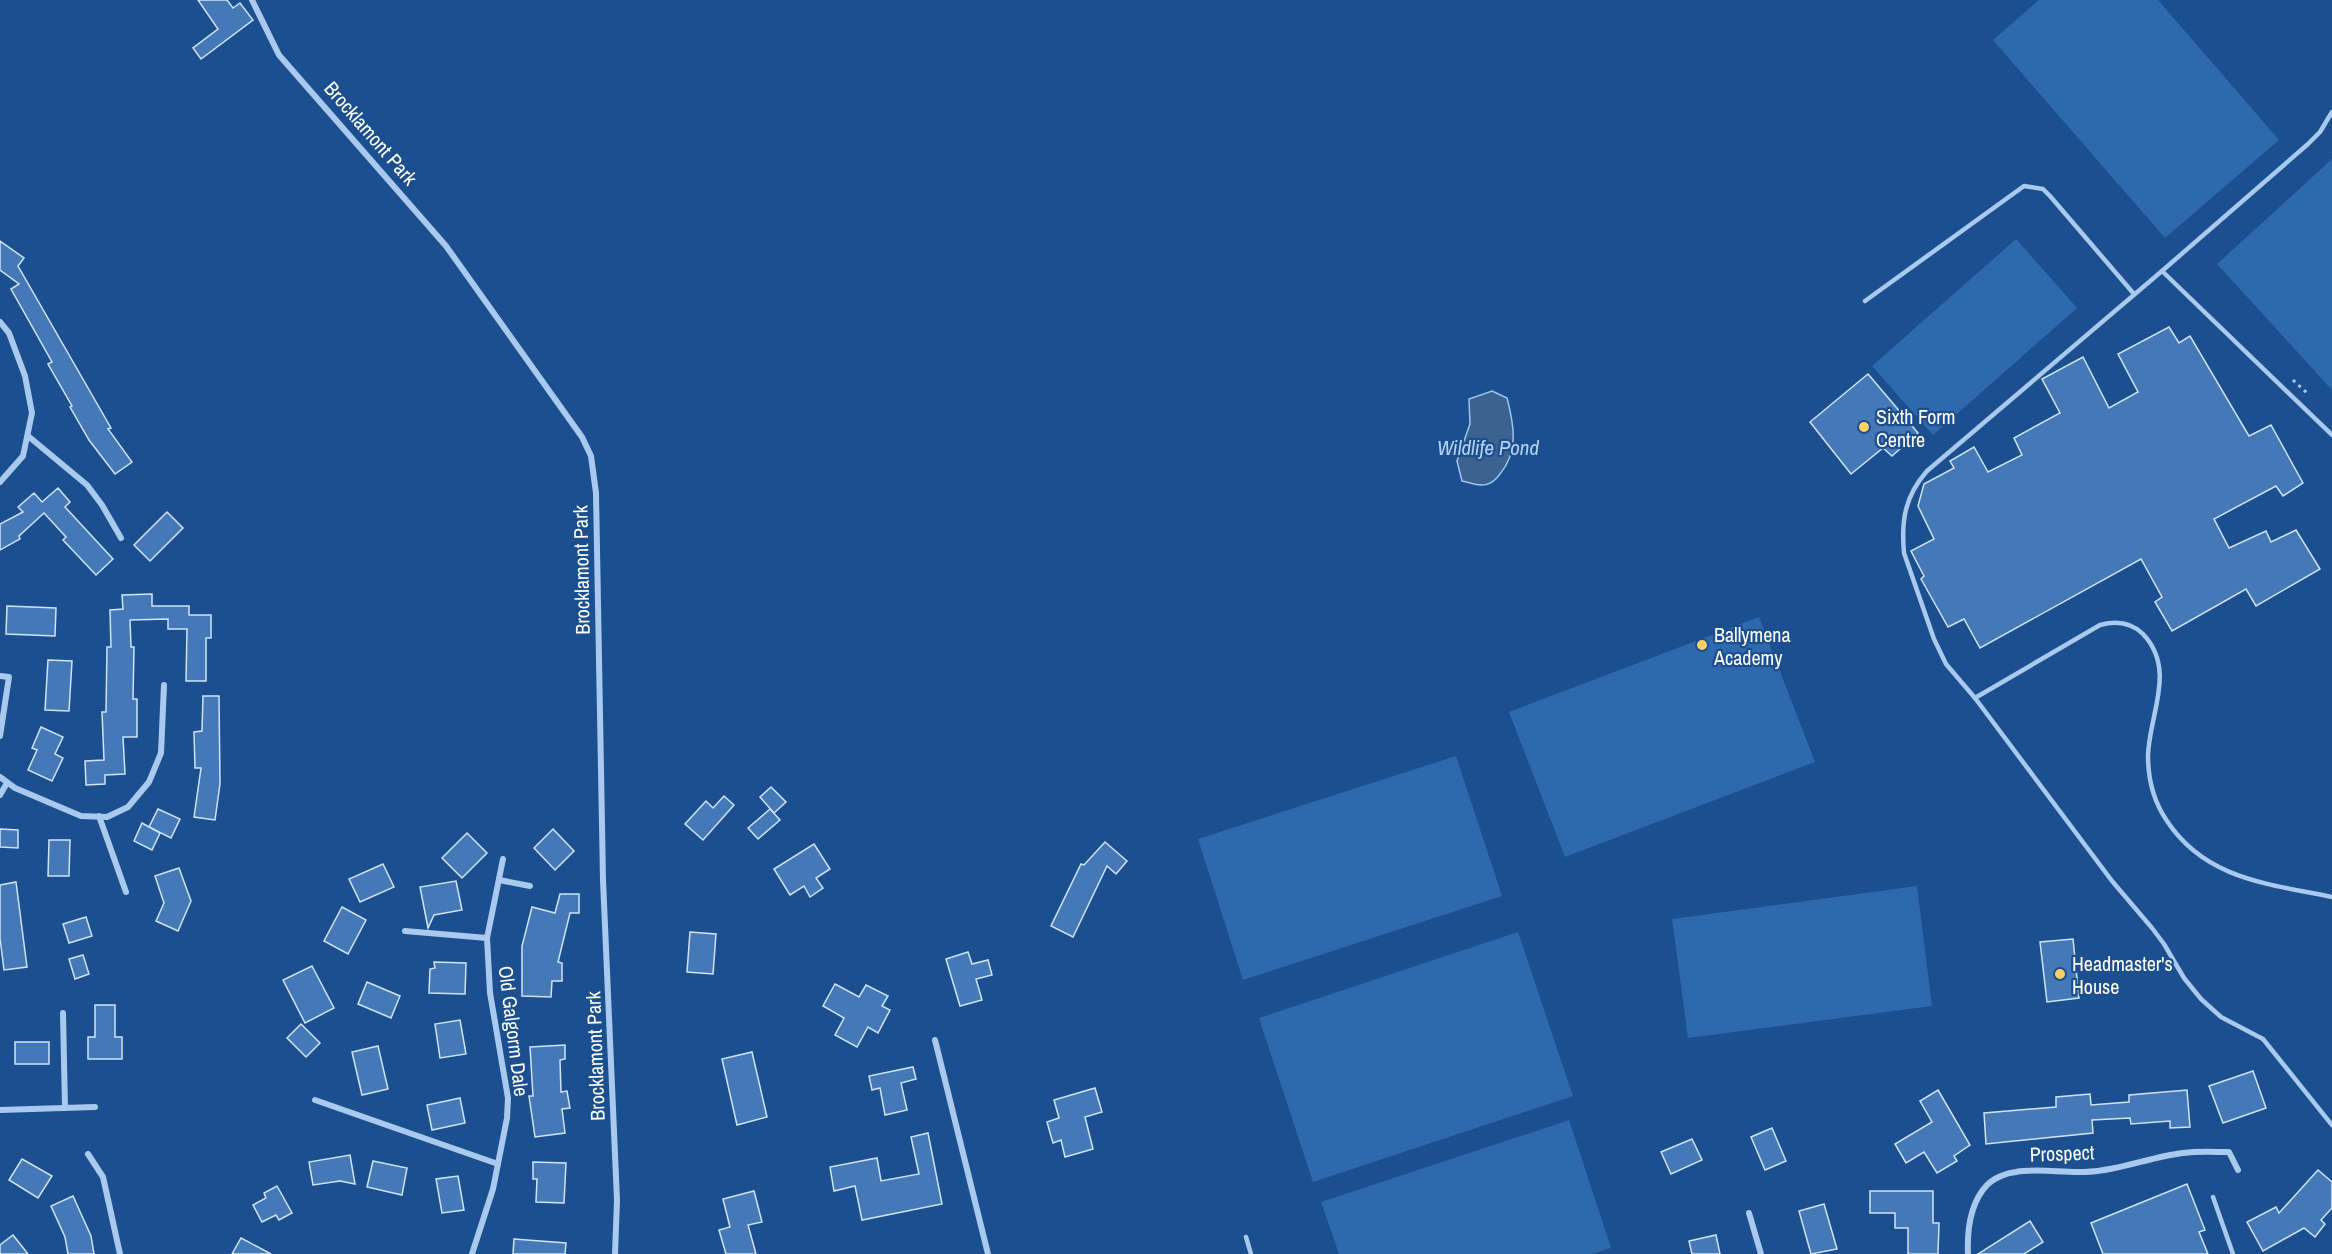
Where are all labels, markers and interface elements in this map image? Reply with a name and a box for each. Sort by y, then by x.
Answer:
street label: Brocklamont Park [318,75,424,191]
place label: Sixth Form Centre [1876,403,1955,453]
marker: Sixth Form Centre [1857,420,1871,434]
water label: Wildlife Pond [1437,433,1539,462]
street label: Brocklamont Park [566,504,596,635]
place label: Ballymena Academy [1713,621,1791,671]
marker: Ballymena Academy [1695,638,1709,652]
place label: Headmaster's House [2072,950,2173,1000]
street label: Old Galgorm Dale [493,964,535,1098]
marker: Headmaster's House [2053,967,2067,981]
street label: Brocklamont Park [579,990,611,1121]
street label: Prospect [2029,1138,2095,1168]

